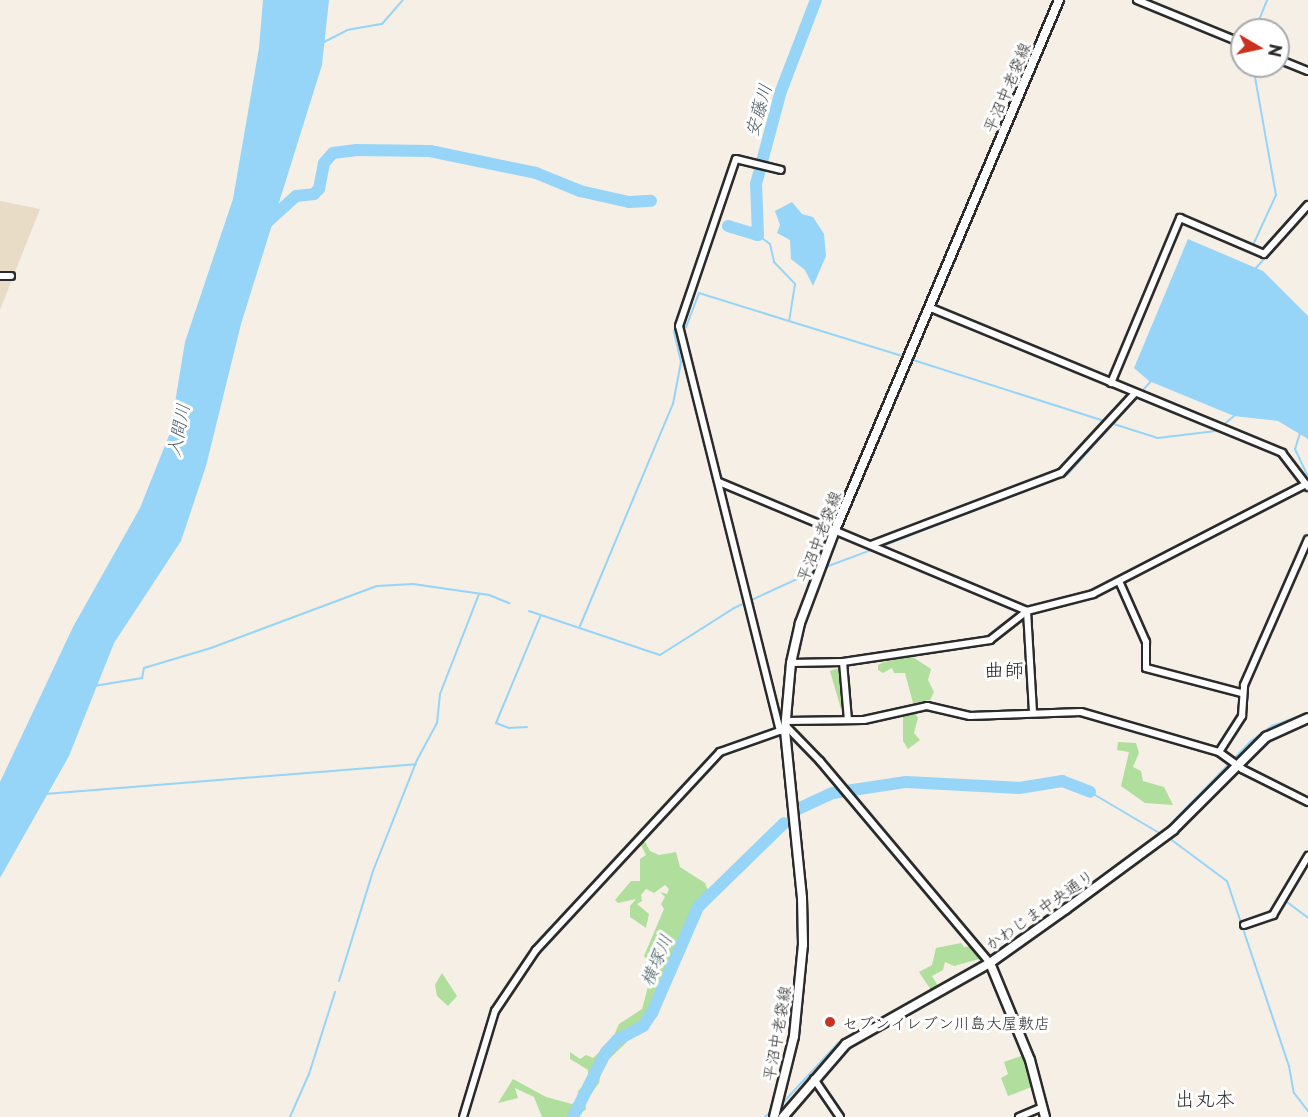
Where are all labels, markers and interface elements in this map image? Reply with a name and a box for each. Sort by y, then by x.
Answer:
north arrow [1230,18,1290,78]
street label: 平沼中老袋線 [978,39,1034,135]
text: N [1263,42,1289,59]
water label: 安藤川 [740,81,776,139]
water label: 入間川 [162,401,194,459]
street label: 平沼中老袋線 [792,488,844,584]
district label: 曲師 [984,657,1024,681]
street label: かわじま中央通り [981,864,1097,954]
water label: 横塚川 [636,931,676,989]
street label: 平沼中老袋線 [758,984,794,1082]
place label: セブンイレブン川島大屋敷店 [842,1012,1050,1032]
marker: セブンイレブン川島大屋敷店 [823,1015,837,1029]
district label: 出丸本 [1175,1086,1235,1110]

